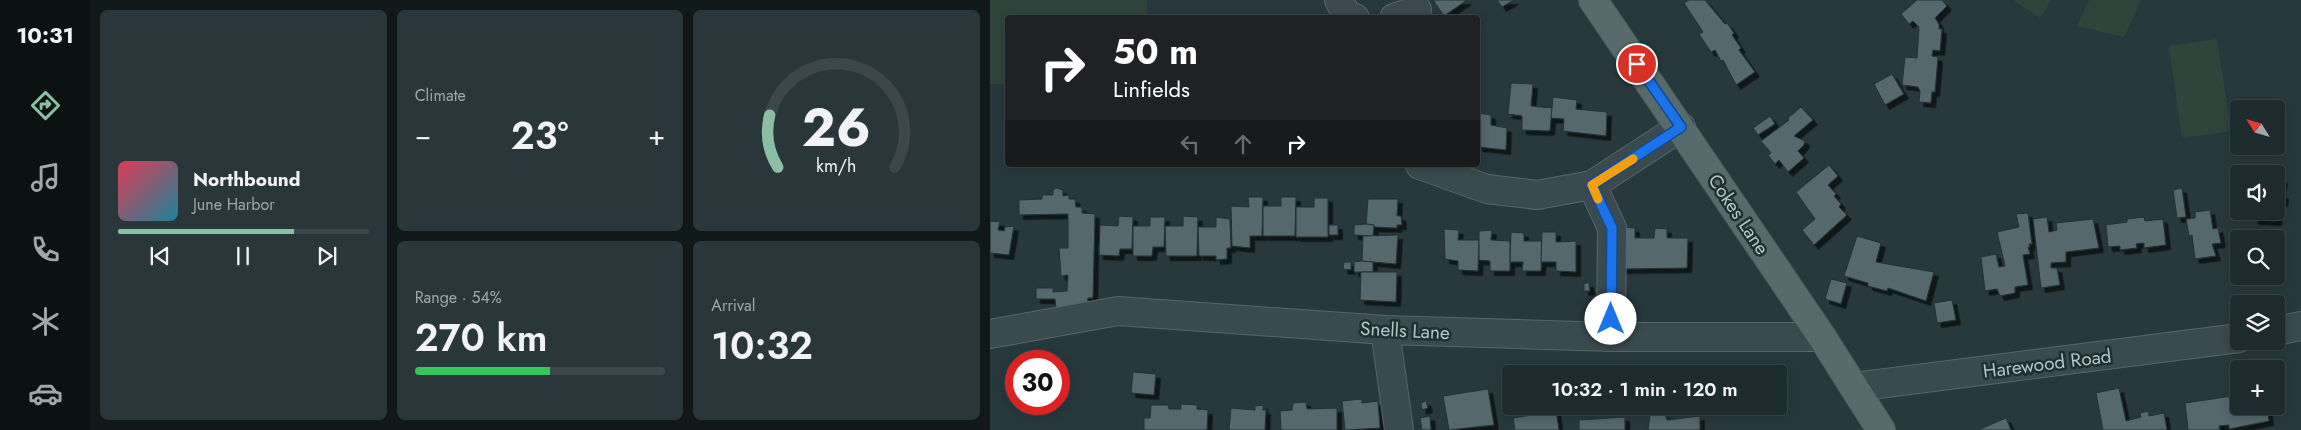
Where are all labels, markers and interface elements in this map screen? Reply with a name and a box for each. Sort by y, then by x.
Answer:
text: 10:31 [16,19,74,51]
text: 50 m [1113,27,1198,77]
icon: right [1030,35,1095,100]
pin [1616,43,1658,85]
icon: arrive [1623,50,1651,78]
text: Linfields [1113,73,1190,105]
text: Climate [415,84,466,107]
icon: directions [28,88,63,123]
text: 26 [802,90,871,166]
north arrow [2230,100,2285,155]
map controls [2230,100,2285,415]
text: 23° [511,108,568,163]
text: − [415,115,431,156]
text: + [648,115,665,156]
icon: left [1176,130,1204,158]
icon: ahead [1229,130,1257,158]
icon: right [1282,130,1310,158]
text: km/h [816,153,857,179]
icon: music [28,160,63,195]
button: sound [2230,165,2285,220]
text: Northbound [193,166,300,193]
street label: Cokes Lane [1702,169,1776,260]
text: June Harbor [193,193,275,216]
button: search [2230,230,2285,285]
icon: phone [28,232,63,267]
icon: previous [146,242,174,270]
icon: pause [229,242,257,270]
icon: next [313,242,341,270]
text: Range · 54% [415,286,502,309]
position arrow [1584,292,1636,344]
text: Arrival [711,294,755,317]
button: layers [2230,295,2285,350]
icon: climate [28,304,63,339]
text: 270 km [415,310,547,365]
street label: Snells Lane [1359,315,1451,346]
text: 10:32 [711,318,813,373]
street label: Harewood Road [1981,342,2113,385]
speed limit sign: 30 [1005,350,1070,415]
button: + [2230,360,2285,415]
icon: car [28,376,63,411]
text: 10:32 · 1 min · 120 m [1551,376,1738,403]

